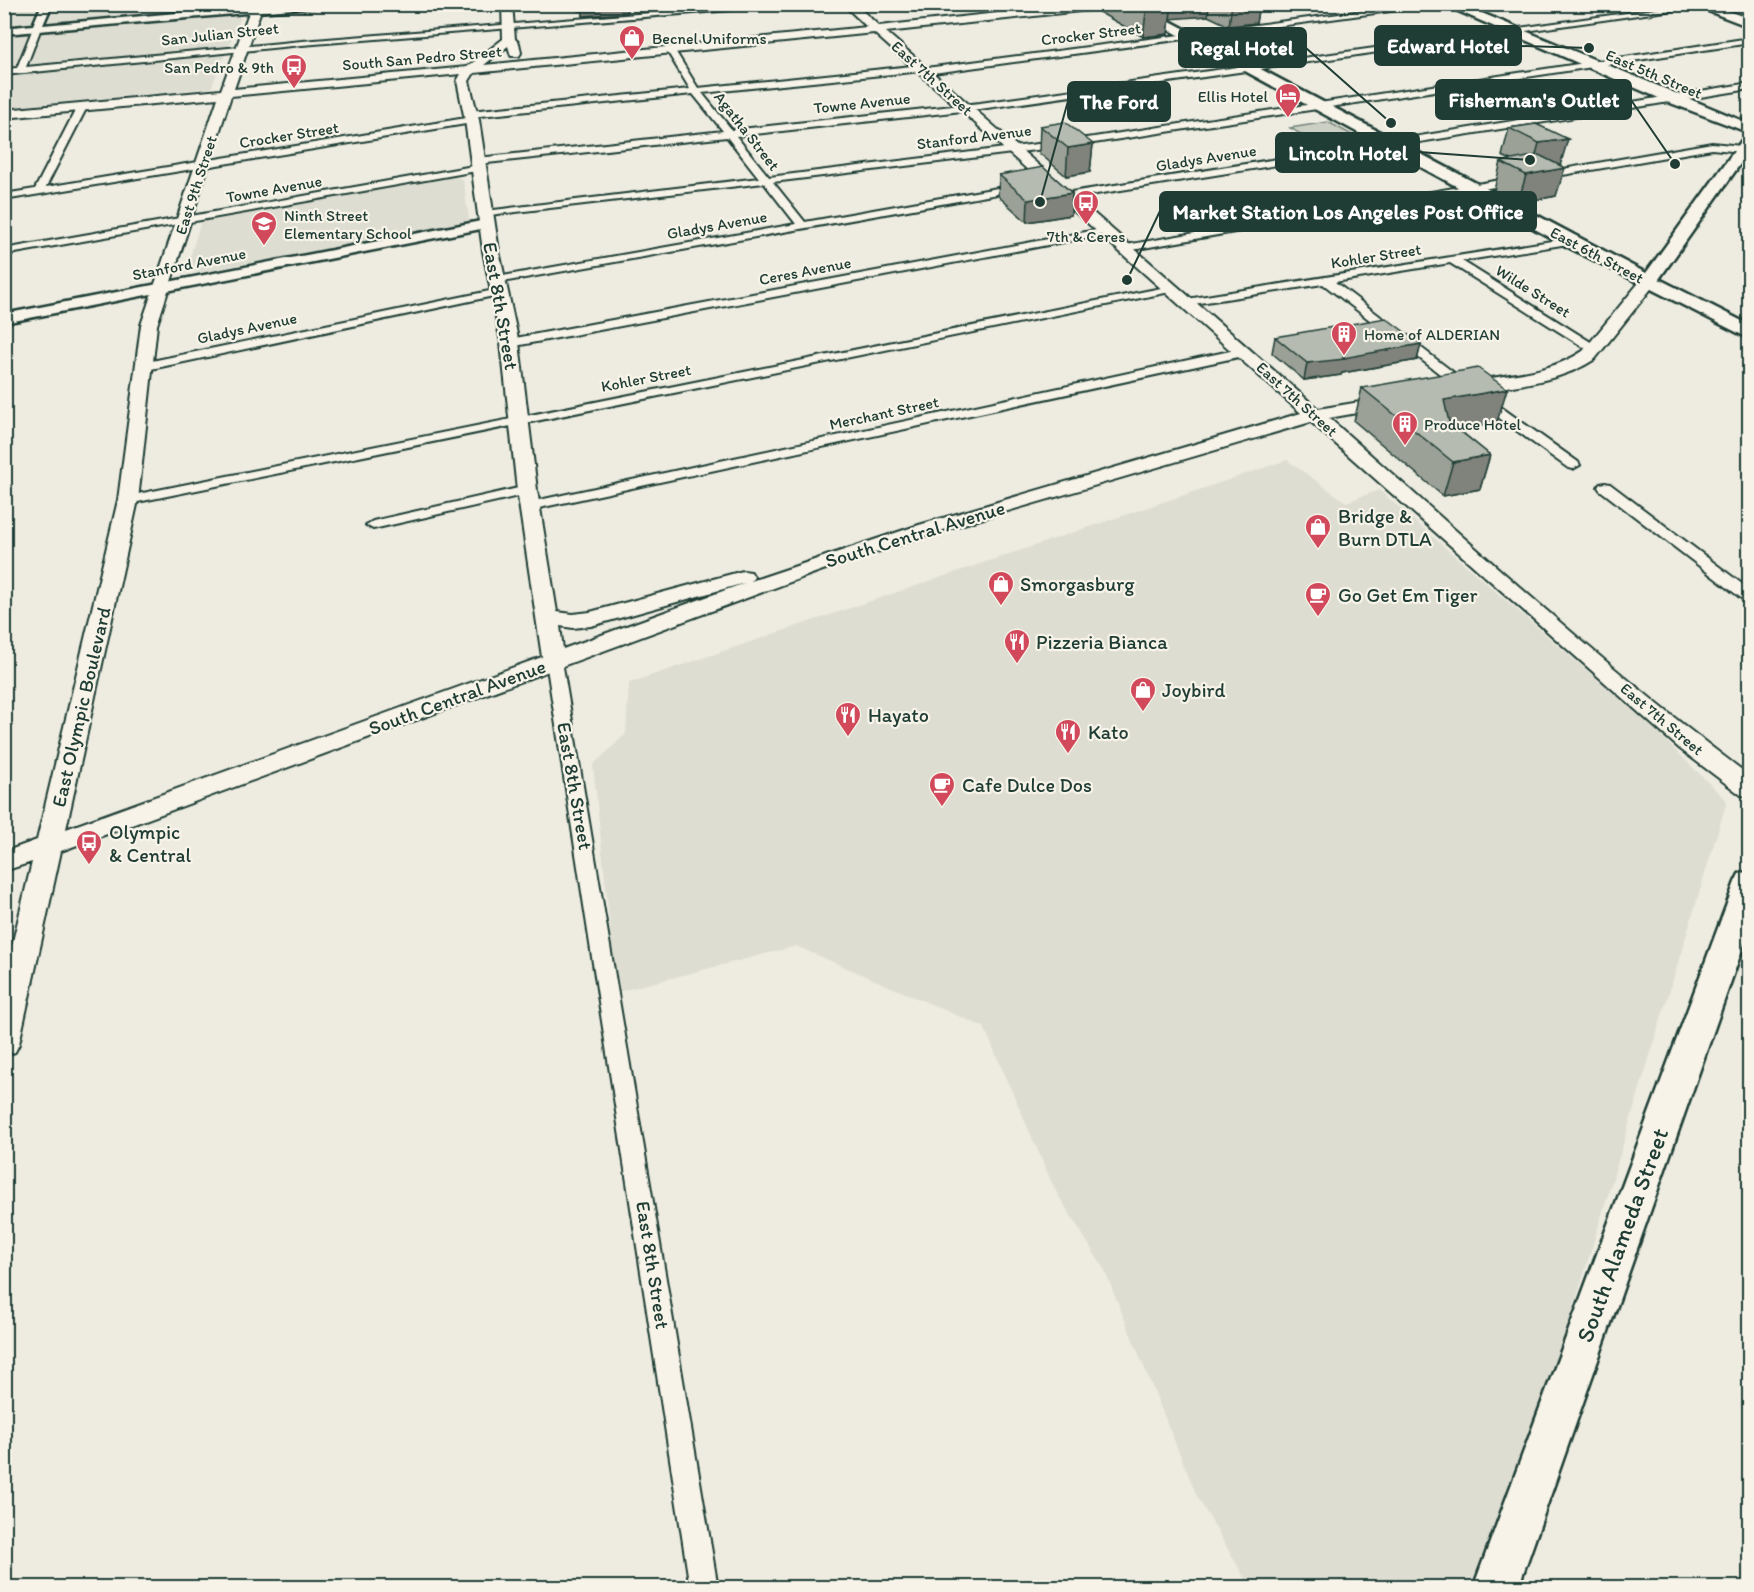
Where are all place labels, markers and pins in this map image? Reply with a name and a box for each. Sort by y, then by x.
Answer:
shop icon: Becnel Uniforms [617,23,647,61]
callout: Edward Hotel [1375,26,1521,65]
callout: Regal Hotel [1179,28,1306,67]
place label: Becnel Uniforms [652,29,767,48]
bus stop icon: San Pedro & 9th [279,52,309,90]
place label: San Pedro & 9th [164,58,274,77]
callout: Fisherman's Outlet [1436,80,1631,119]
hotel icon: Ellis Hotel [1273,81,1303,119]
callout: The Ford [1068,82,1170,121]
place label: Ellis Hotel [1198,87,1268,106]
callout: Lincoln Hotel [1276,133,1419,172]
bus stop icon: 7th & Ceres [1071,188,1101,226]
callout: Market Station Los Angeles Post Office [1160,192,1536,231]
place label: Ninth Street Elementary School [284,206,412,243]
school or university icon: Ninth Street Elementary School [249,209,279,247]
place label: 7th & Ceres [1047,227,1125,246]
building icon: Home of ALDERIAN [1329,319,1359,357]
place label: Home of ALDERIAN [1364,325,1500,344]
building icon: Produce Hotel [1390,409,1420,447]
place label: Produce Hotel [1424,415,1522,434]
place label: Bridge & Burn DTLA [1338,504,1432,551]
shop icon: Bridge & Burn DTLA [1303,512,1333,550]
shop icon: Smorgasburg [986,569,1016,607]
place label: Smorgasburg [1020,572,1135,596]
cafe icon: Go Get Em Tiger [1303,580,1333,618]
place label: Go Get Em Tiger [1338,583,1478,607]
restaurant icon: Pizzeria Bianca [1002,627,1032,665]
place label: Pizzeria Bianca [1036,630,1168,654]
shop icon: Joybird [1128,675,1158,713]
place label: Joybird [1162,678,1226,702]
restaurant icon: Hayato [833,700,863,738]
place label: Hayato [868,703,929,727]
restaurant icon: Kato [1053,717,1083,755]
place label: Kato [1088,720,1129,744]
cafe icon: Cafe Dulce Dos [927,770,957,808]
place label: Cafe Dulce Dos [962,773,1092,797]
place label: Olympic & Central [109,820,191,867]
bus stop icon: Olympic & Central [74,828,104,866]

